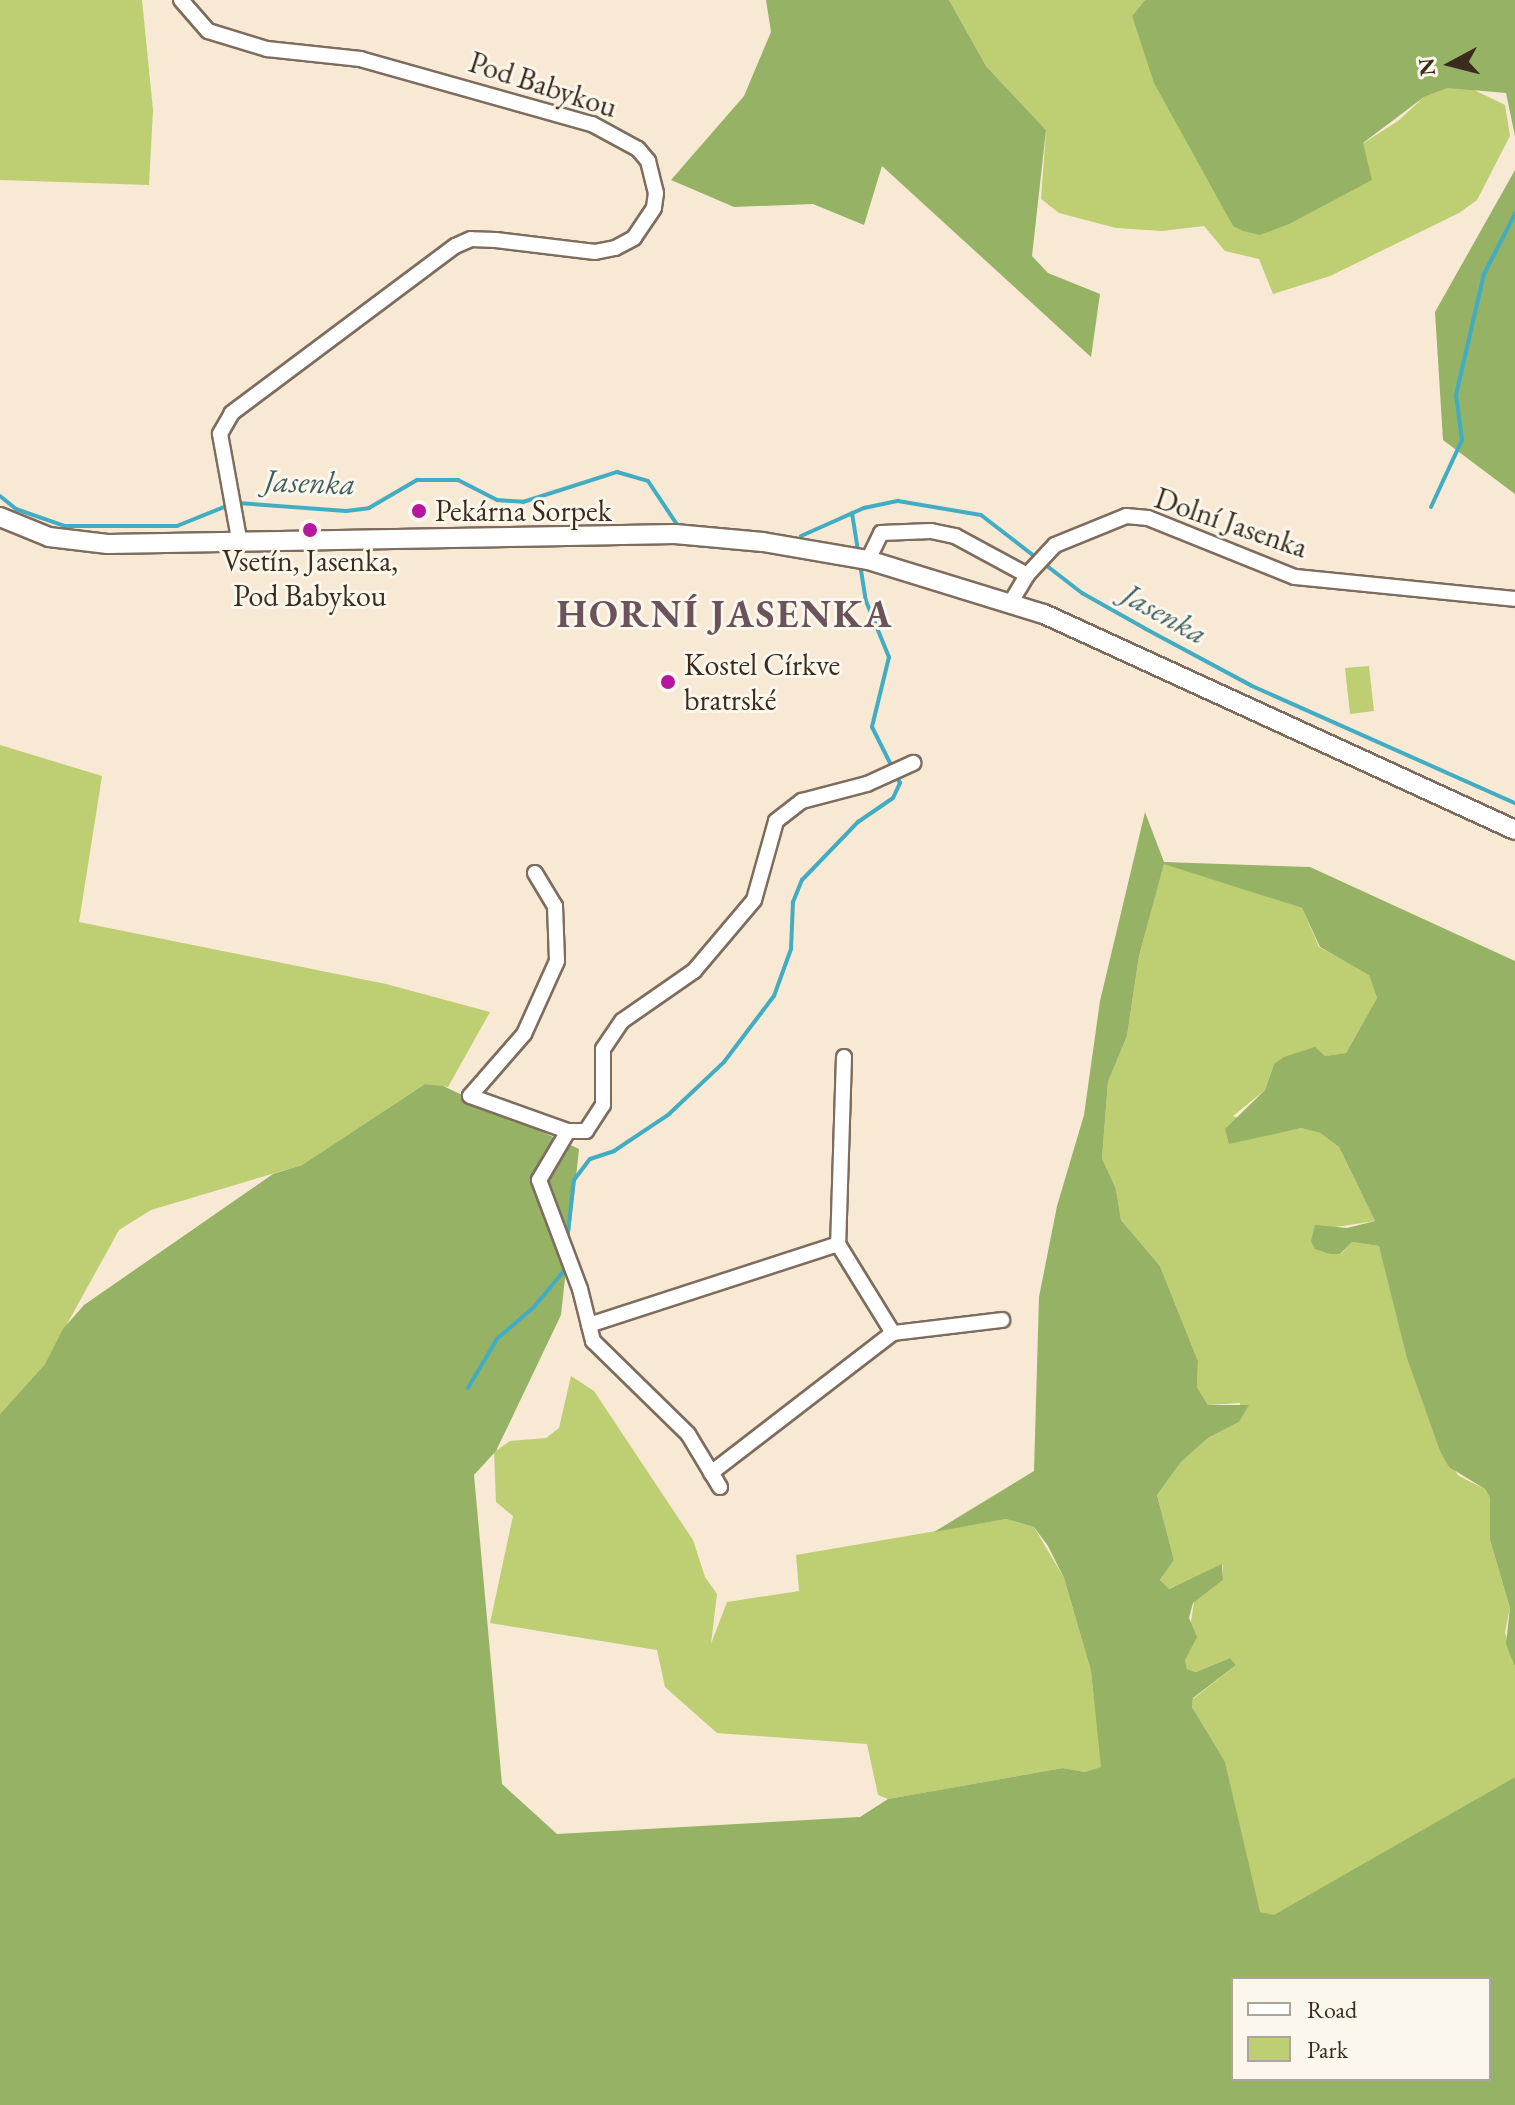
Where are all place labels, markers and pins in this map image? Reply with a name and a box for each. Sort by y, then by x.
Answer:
place label: Pekárna Sorpek [435,493,612,529]
marker: Pekárna Sorpek [410,502,428,520]
marker: Vsetín, Jasenka, Pod Babykou [301,521,319,539]
place label: Vsetín, Jasenka, Pod Babykou [222,543,398,614]
place label: Kostel Církve bratrské [684,647,840,718]
marker: Kostel Církve bratrské [659,673,677,691]

